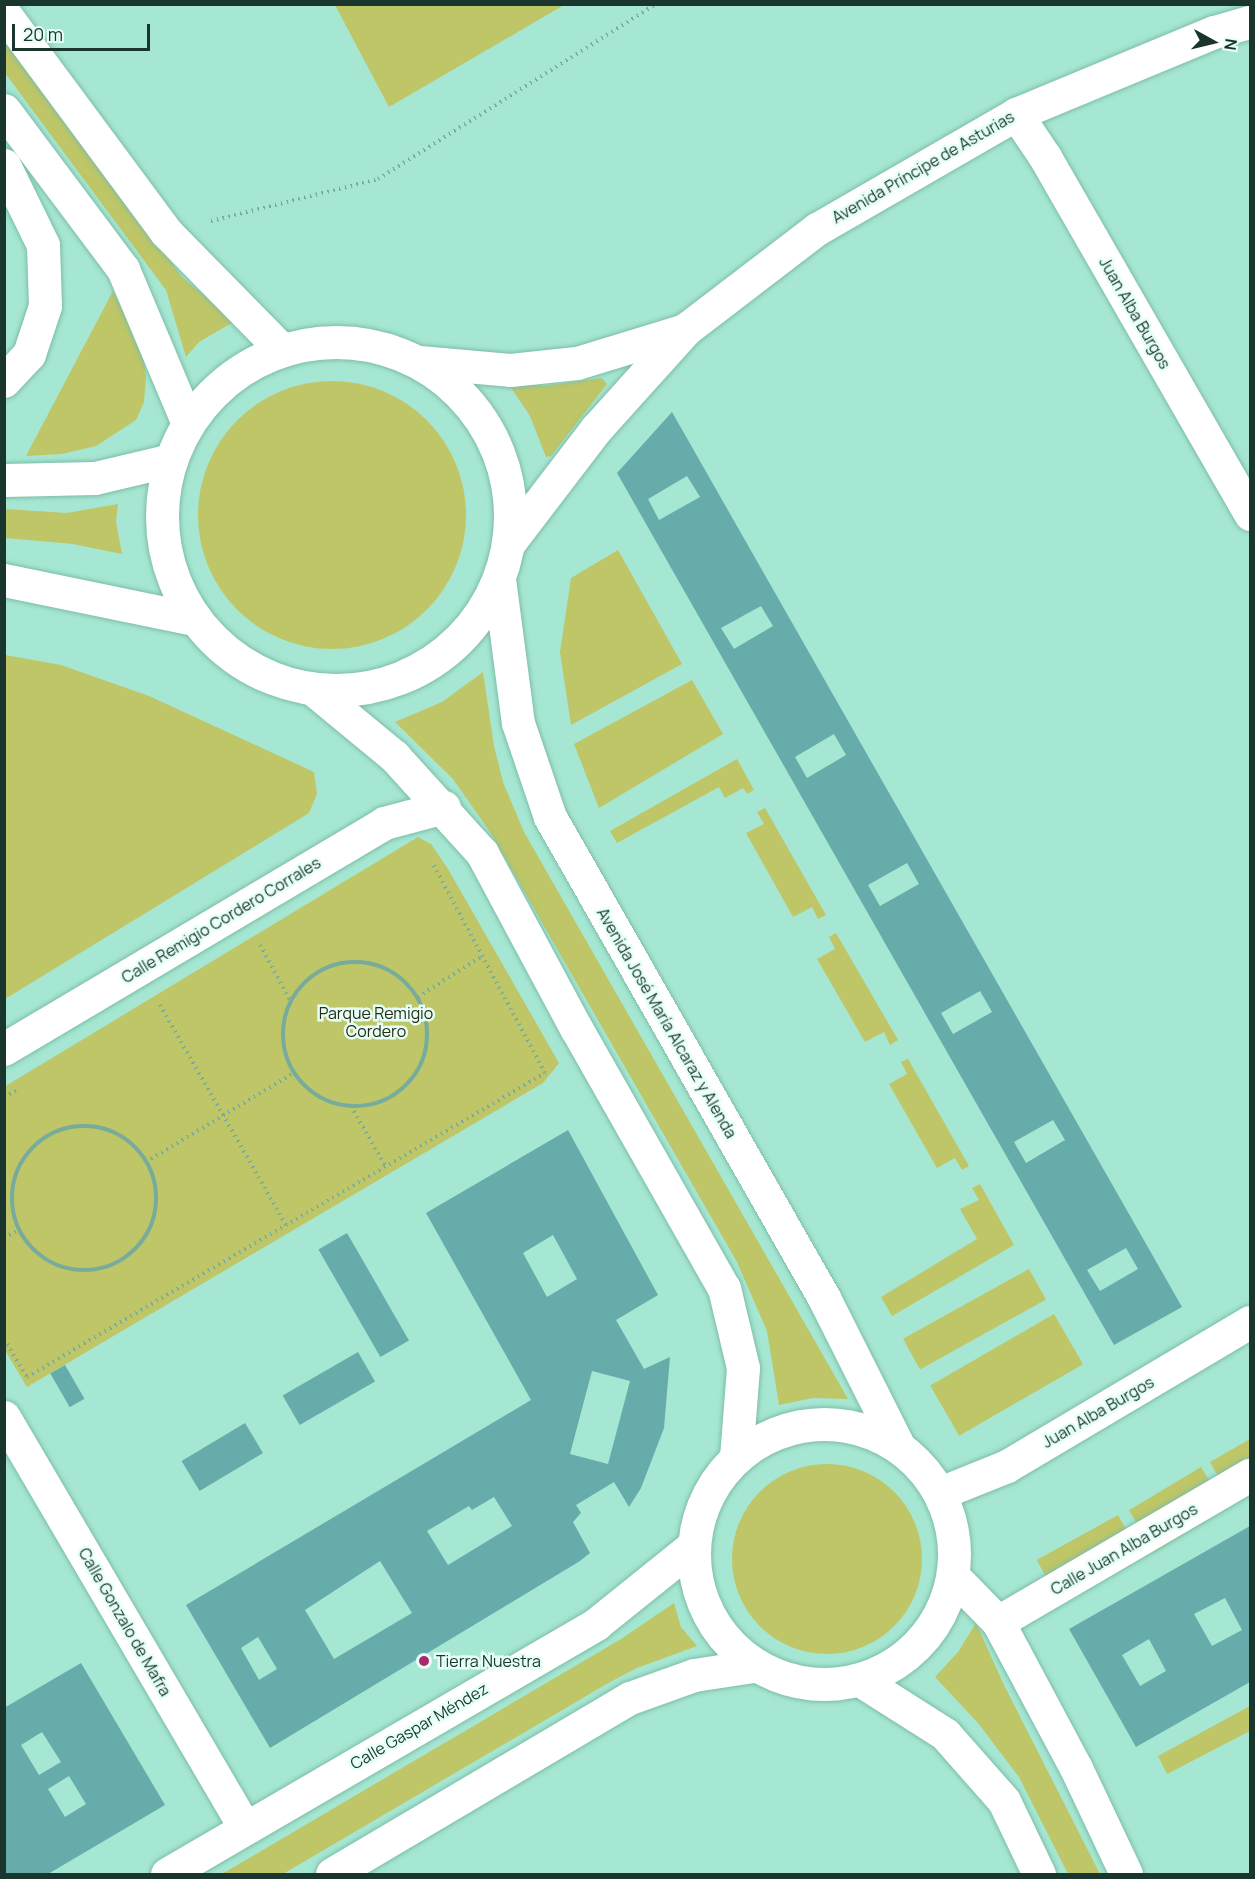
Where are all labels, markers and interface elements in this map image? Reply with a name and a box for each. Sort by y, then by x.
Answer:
scale bar [15,12,153,50]
north arrow [1183,12,1243,72]
text: 20 m [23,22,63,46]
text: N [1219,37,1243,52]
street label: Avenida Príncipe de Asturias [828,107,1018,227]
street label: Juan Alba Burgos [1095,254,1175,372]
street label: Calle Remigio Cordero Corrales [118,853,324,987]
street label: Avenida José María Alcaraz y Alenda [593,904,741,1142]
park label: Parque Remigio Cordero [319,1003,433,1041]
street label: Juan Alba Burgos [1039,1372,1157,1452]
street label: Calle Juan Alba Burgos [1047,1499,1201,1599]
street label: Calle Gonzalo de Mafra [75,1544,175,1700]
place label: Tierra Nuestra [436,1651,541,1671]
marker: Tierra Nuestra [417,1654,431,1668]
street label: Calle Gaspar Méndez [347,1679,491,1773]

